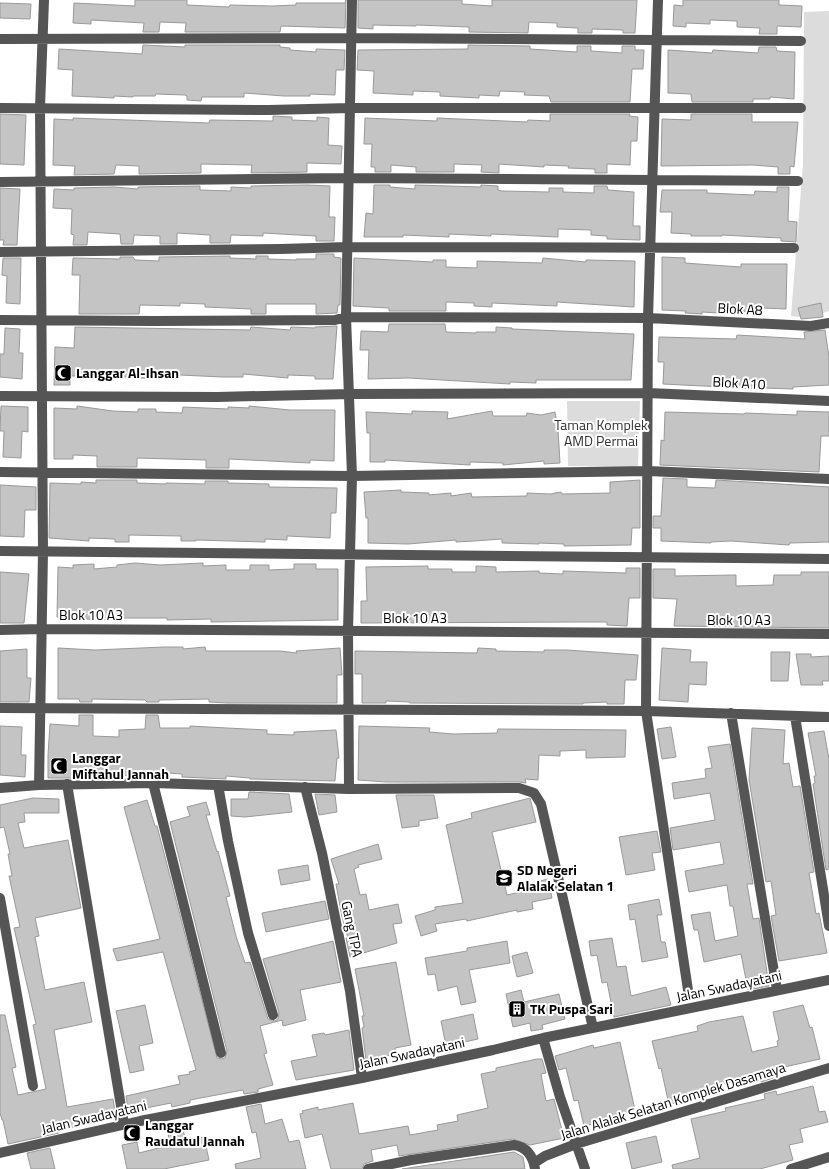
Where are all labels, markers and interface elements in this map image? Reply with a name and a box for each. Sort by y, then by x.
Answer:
street label: Blok A8 [717,297,763,320]
place label: Langgar Al-Ihsan [76,362,179,383]
mosque icon: Langgar Al-Ihsan [53,363,73,383]
street label: Blok A10 [712,371,766,394]
park label: Taman Komplek AMD Permai [554,414,648,451]
street label: Blok 10 A3 [59,604,123,625]
street label: Blok 10 A3 [383,607,447,628]
street label: Blok 10 A3 [707,609,771,630]
place label: Langgar Miftahul Jannah [72,747,169,784]
mosque icon: Langgar Miftahul Jannah [49,756,69,776]
place label: SD Negeri Alalak Selatan 1 [517,859,614,896]
school or university icon: SD Negeri Alalak Selatan 1 [494,868,514,888]
street label: Gang TPA [336,899,369,960]
street label: Jalan Swadayatani [674,964,784,1007]
place label: TK Puspa Sari [530,998,613,1019]
building icon: TK Puspa Sari [507,999,527,1019]
street label: Jalan Swadayatani [357,1031,467,1074]
street label: Jalan Alalak Selatan Komplek Dasamaya [558,1056,788,1145]
street label: Jalan Swadayatani [39,1094,149,1139]
place label: Langgar Raudatul Jannah [145,1114,245,1151]
mosque icon: Langgar Raudatul Jannah [122,1123,142,1143]

